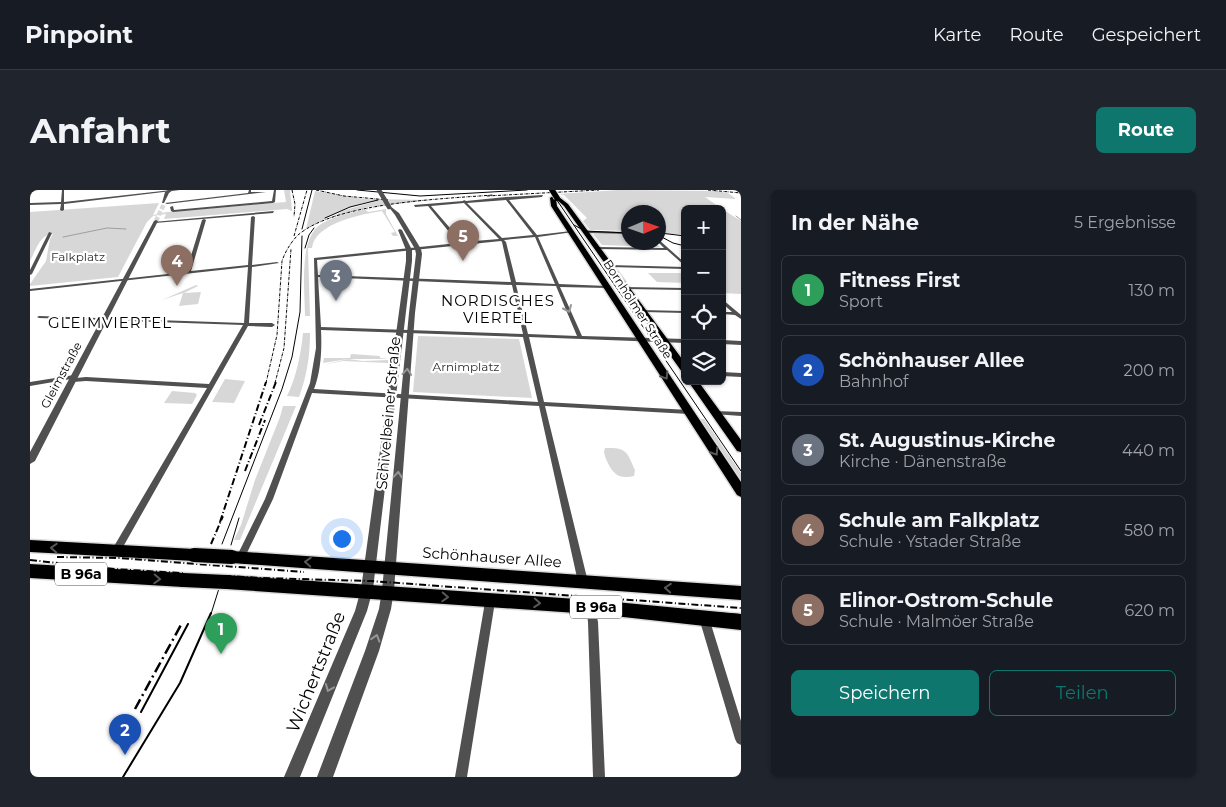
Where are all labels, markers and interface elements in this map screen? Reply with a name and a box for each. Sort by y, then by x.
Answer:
text: Pinpoint [25,20,133,49]
text: Karte [933,24,981,46]
text: Route [1009,24,1064,46]
text: Gespeichert [1092,24,1201,46]
button: Route [1096,107,1196,153]
text: Anfahrt [30,109,171,152]
north arrow [621,205,666,250]
map controls [681,205,726,385]
button: + [681,205,726,250]
text: In der Nähe [791,210,919,235]
text: 5 Ergebnisse [1074,213,1176,232]
pin: 5 [447,220,479,261]
pin: 4 [161,245,193,286]
park label: Falkplatz [51,249,105,264]
button: − [681,250,726,295]
street label: Bornholmer Straße [600,257,676,361]
pin: 3 [320,260,352,301]
text: Fitness First [839,269,960,292]
text: 1 [805,281,811,300]
text: 130 m [1128,281,1175,300]
district label: NORDISCHES VIERTEL [441,291,555,327]
text: Sport [839,292,883,311]
button: locate [681,295,726,340]
one-way arrow [562,304,573,313]
district label: GLEIMVIERTEL [48,313,172,332]
street label: Schivelbeiner Straße [372,336,404,490]
street label: Gleimstraße [37,339,85,411]
button: layers [681,340,726,385]
text: Schönhauser Allee [839,349,1025,372]
park label: Arnimplatz [433,359,499,374]
text: 2 [803,361,813,380]
text: 200 m [1124,361,1175,380]
one-way arrow [401,367,412,375]
one-way arrow [659,370,668,379]
text: Bahnhof [839,372,908,391]
text: St. Augustinus-Kirche [839,429,1056,452]
text: 3 [803,441,813,460]
text: 440 m [1122,441,1175,460]
one-way arrow [709,447,718,456]
text: Kirche · Dänenstraße [839,452,1007,471]
one-way arrow [392,471,403,479]
text: Schule am Falkplatz [839,509,1039,532]
text: 4 [802,521,814,540]
text: 580 m [1124,521,1175,540]
your location [329,526,355,552]
text: Schule · Ystader Straße [839,532,1021,551]
one-way arrow [49,542,57,553]
street label: Schönhauser Allee [422,543,562,571]
one-way arrow [304,556,312,567]
road number: B 96a [55,562,107,586]
one-way arrow [154,573,162,584]
one-way arrow [664,583,672,594]
text: Elinor-Ostrom-Schule [839,589,1053,612]
one-way arrow [442,592,450,603]
road number: B 96a [570,596,622,618]
one-way arrow [533,598,541,609]
text: 5 [803,601,813,620]
text: 620 m [1124,601,1175,620]
street label: Wichertstraße [282,608,350,736]
text: Schule · Malmöer Straße [839,612,1034,631]
pin: 1 [205,613,237,654]
one-way arrow [370,635,380,643]
button: Speichern [791,670,979,716]
button: Teilen [989,670,1176,716]
one-way arrow [325,683,335,692]
pin: 2 [109,714,141,755]

